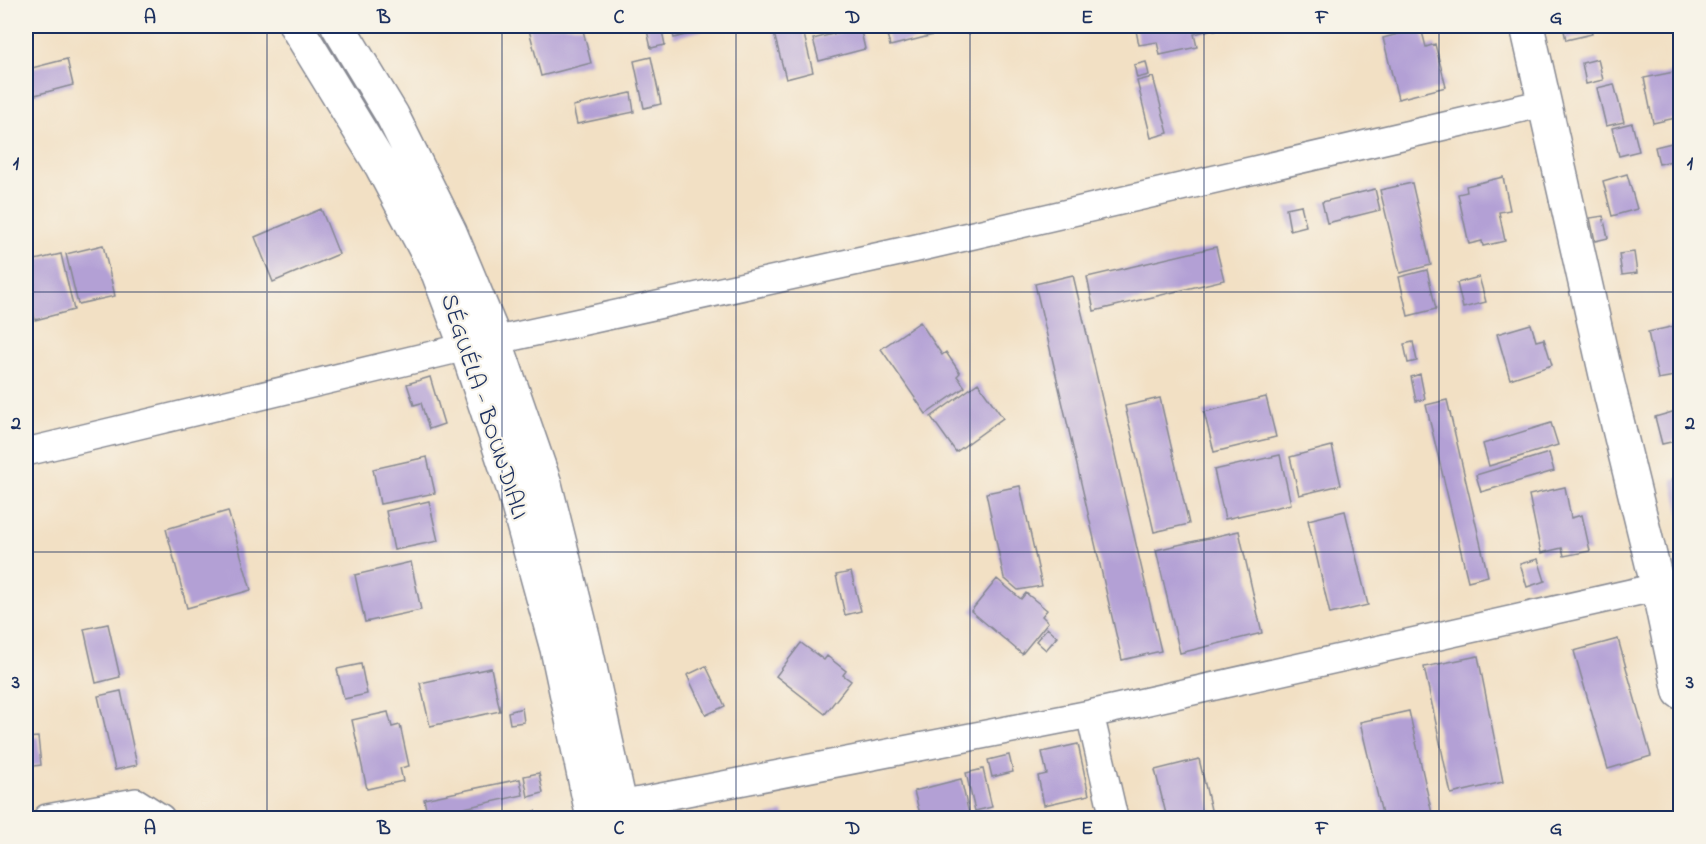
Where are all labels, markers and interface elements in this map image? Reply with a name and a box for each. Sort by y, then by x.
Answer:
text: A [144,4,156,33]
text: B [376,4,391,33]
text: C [614,4,625,33]
text: D [845,4,860,33]
text: E [1081,4,1093,33]
text: F [1315,4,1329,33]
text: G [1550,4,1563,33]
text: 1 [13,150,20,179]
text: 1 [1687,150,1694,179]
street label: SÉGUÉLA - BOUNDIALI [430,290,536,524]
text: 2 [10,410,21,439]
text: 2 [1684,410,1695,439]
text: 3 [11,669,20,698]
text: 3 [1685,669,1694,698]
text: A [144,815,156,844]
text: B [376,815,391,844]
text: C [614,815,625,844]
text: D [845,815,860,844]
text: E [1081,815,1093,844]
text: F [1315,815,1329,844]
text: G [1550,815,1563,844]

